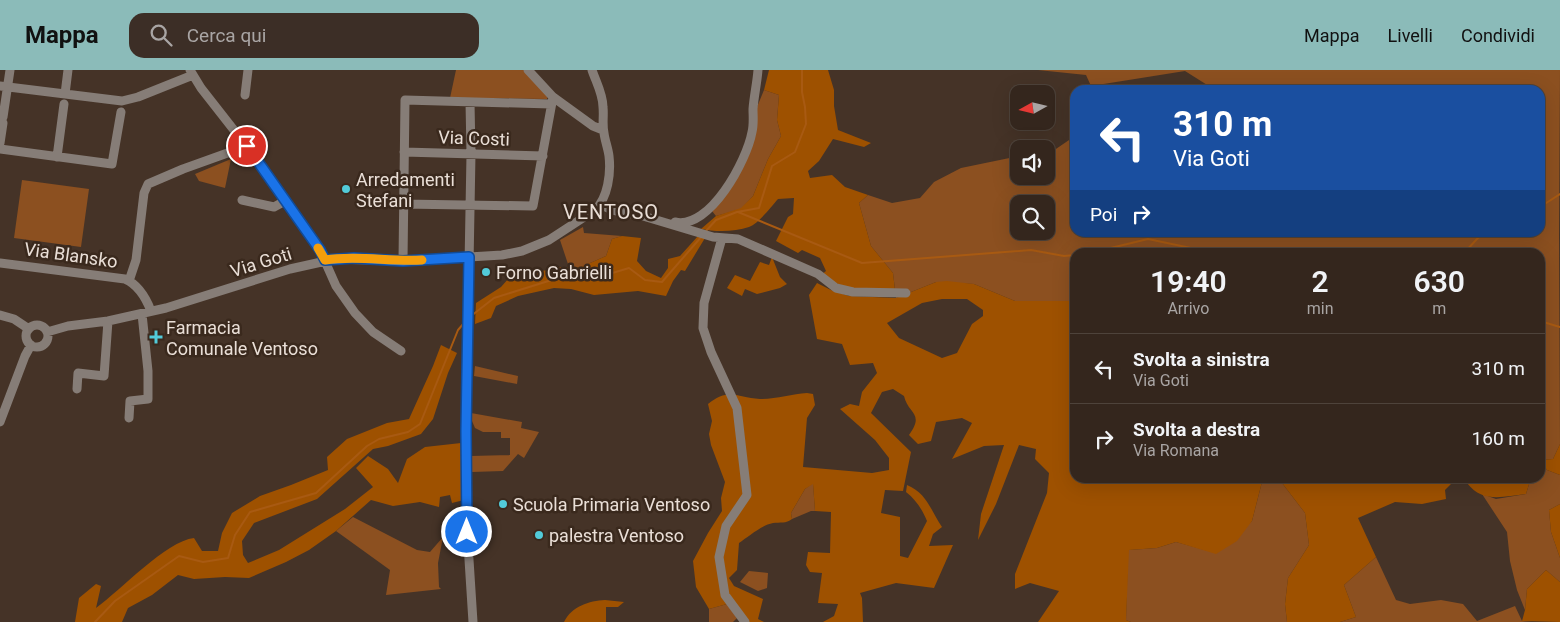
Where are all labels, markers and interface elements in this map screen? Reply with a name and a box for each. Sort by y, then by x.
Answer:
search box [129,13,479,58]
text: Mappa [25,21,99,49]
icon: search [147,21,175,49]
text: Cerca qui [187,24,266,47]
text: Mappa [1304,25,1360,46]
text: Livelli [1388,25,1433,46]
text: Condividi [1461,25,1535,46]
north arrow [1010,85,1055,130]
map controls [1010,85,1055,240]
text: 310 m [1173,104,1272,145]
icon: left [1090,105,1155,170]
pin [226,125,268,167]
street label: Via Costi [438,126,510,150]
icon: arrive [233,132,261,160]
button: sound [1010,140,1055,185]
text: Via Goti [1173,146,1250,171]
place label: Arredamenti Stefani [356,169,455,211]
marker: Arredamenti Stefani [340,183,352,195]
button: search [1010,195,1055,240]
district label: VENTOSO [563,200,659,224]
icon: right [1127,200,1155,228]
text: Poi [1090,203,1117,226]
street label: Via Blansko [23,238,119,272]
street label: Via Goti [228,243,294,281]
place label: Forno Gabrielli [496,262,612,283]
text: 19:40 [1150,264,1227,299]
text: 2 [1312,264,1329,299]
text: 630 [1414,264,1465,299]
marker: Forno Gabrielli [480,266,492,278]
text: Arrivo [1167,299,1209,318]
text: min [1307,299,1334,318]
text: m [1432,299,1446,318]
place label: Farmacia Comunale Ventoso [166,317,318,359]
marker: Farmacia Comunale Ventoso [150,331,162,343]
text: Svolta a sinistra [1133,348,1270,371]
icon: left [1090,355,1118,383]
text: 310 m [1472,357,1525,380]
text: Via Goti [1133,371,1189,390]
text: Svolta a destra [1133,418,1260,441]
icon: right [1090,425,1118,453]
text: 160 m [1472,427,1525,450]
text: Via Romana [1133,441,1219,460]
place label: Scuola Primaria Ventoso [513,494,710,515]
marker: Scuola Primaria Ventoso [497,498,509,510]
position arrow [440,505,492,557]
place label: palestra Ventoso [549,525,684,546]
marker: palestra Ventoso [533,529,545,541]

